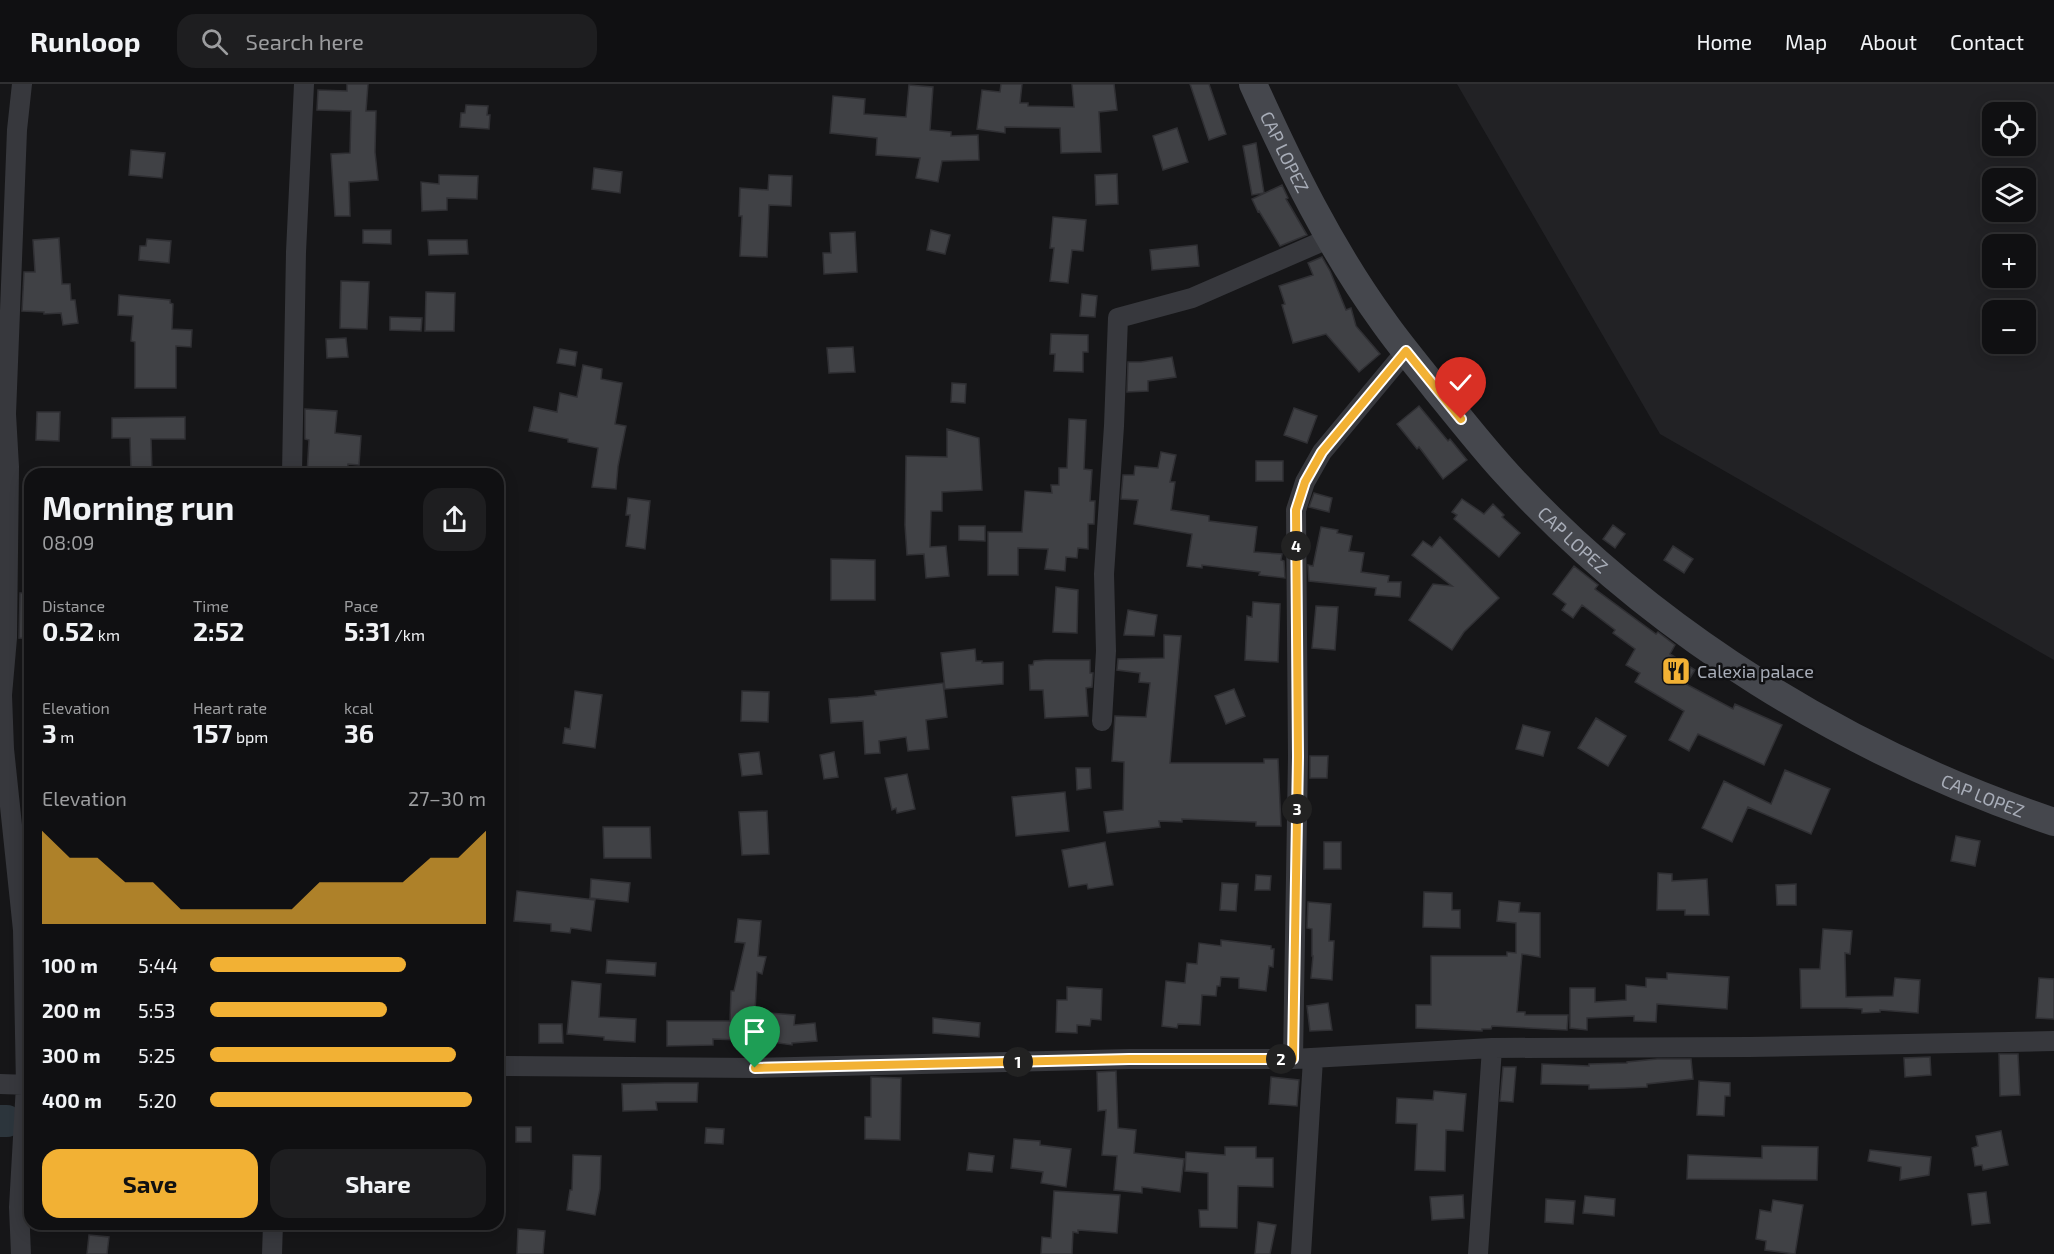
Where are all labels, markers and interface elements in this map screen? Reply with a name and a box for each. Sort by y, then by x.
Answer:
search box [177,14,597,68]
text: Runloop [30,24,141,58]
icon: search [198,25,231,58]
text: Search here [246,28,364,54]
text: Home [1696,29,1752,54]
text: Map [1785,29,1827,54]
text: About [1860,29,1917,54]
text: Contact [1950,29,2024,54]
map controls [1982,102,2036,354]
button: locate [1982,102,2036,156]
street label: CAP LOPEZ [1256,108,1314,196]
button: layers [1982,168,2036,222]
button: + [1982,234,2036,288]
button: − [1982,300,2036,354]
pin [1435,357,1486,419]
icon: check [1444,366,1477,399]
text: Morning run [42,487,234,527]
button: share [423,488,486,551]
street label: CAP LOPEZ [1533,502,1613,578]
text: 08:09 [42,530,94,554]
pin: 4 [1281,531,1311,561]
text: 4 [1291,536,1301,555]
text: Distance [42,596,105,615]
text: Time [193,596,229,615]
text: Pace [344,596,378,615]
text: 0.52 [42,615,94,646]
text: 2:52 [193,615,244,646]
text: 5:31 [344,615,391,646]
text: km [94,625,120,644]
text: /km [391,625,425,644]
restaurant icon: Calexia palace [1660,655,1692,687]
place label: Calexia palace [1697,660,1814,682]
text: Elevation [42,698,110,717]
text: Heart rate [193,698,267,717]
text: kcal [344,698,373,717]
text: 3 [42,717,57,748]
text: 157 [193,717,232,748]
text: 36 [344,717,374,748]
text: m [57,727,74,746]
text: bpm [232,727,268,746]
street label: CAP LOPEZ [1938,769,2028,822]
text: Elevation [42,786,127,810]
text: 27–30 m [408,786,486,810]
pin: 3 [1282,794,1312,824]
text: 3 [1292,799,1302,818]
text: 100 m [42,953,98,977]
text: 5:44 [138,953,178,977]
text: 200 m [42,998,101,1022]
text: 5:53 [138,998,175,1022]
pin [729,1006,780,1068]
icon: arrive [738,1015,771,1048]
text: 300 m [42,1043,101,1067]
text: 5:25 [138,1043,175,1067]
pin: 2 [1266,1044,1296,1074]
pin: 1 [1003,1047,1033,1077]
text: 2 [1276,1049,1286,1068]
text: 1 [1015,1052,1021,1071]
text: 400 m [42,1088,102,1112]
text: 5:20 [138,1088,177,1112]
button: Save [42,1149,258,1218]
button: Share [270,1149,486,1218]

